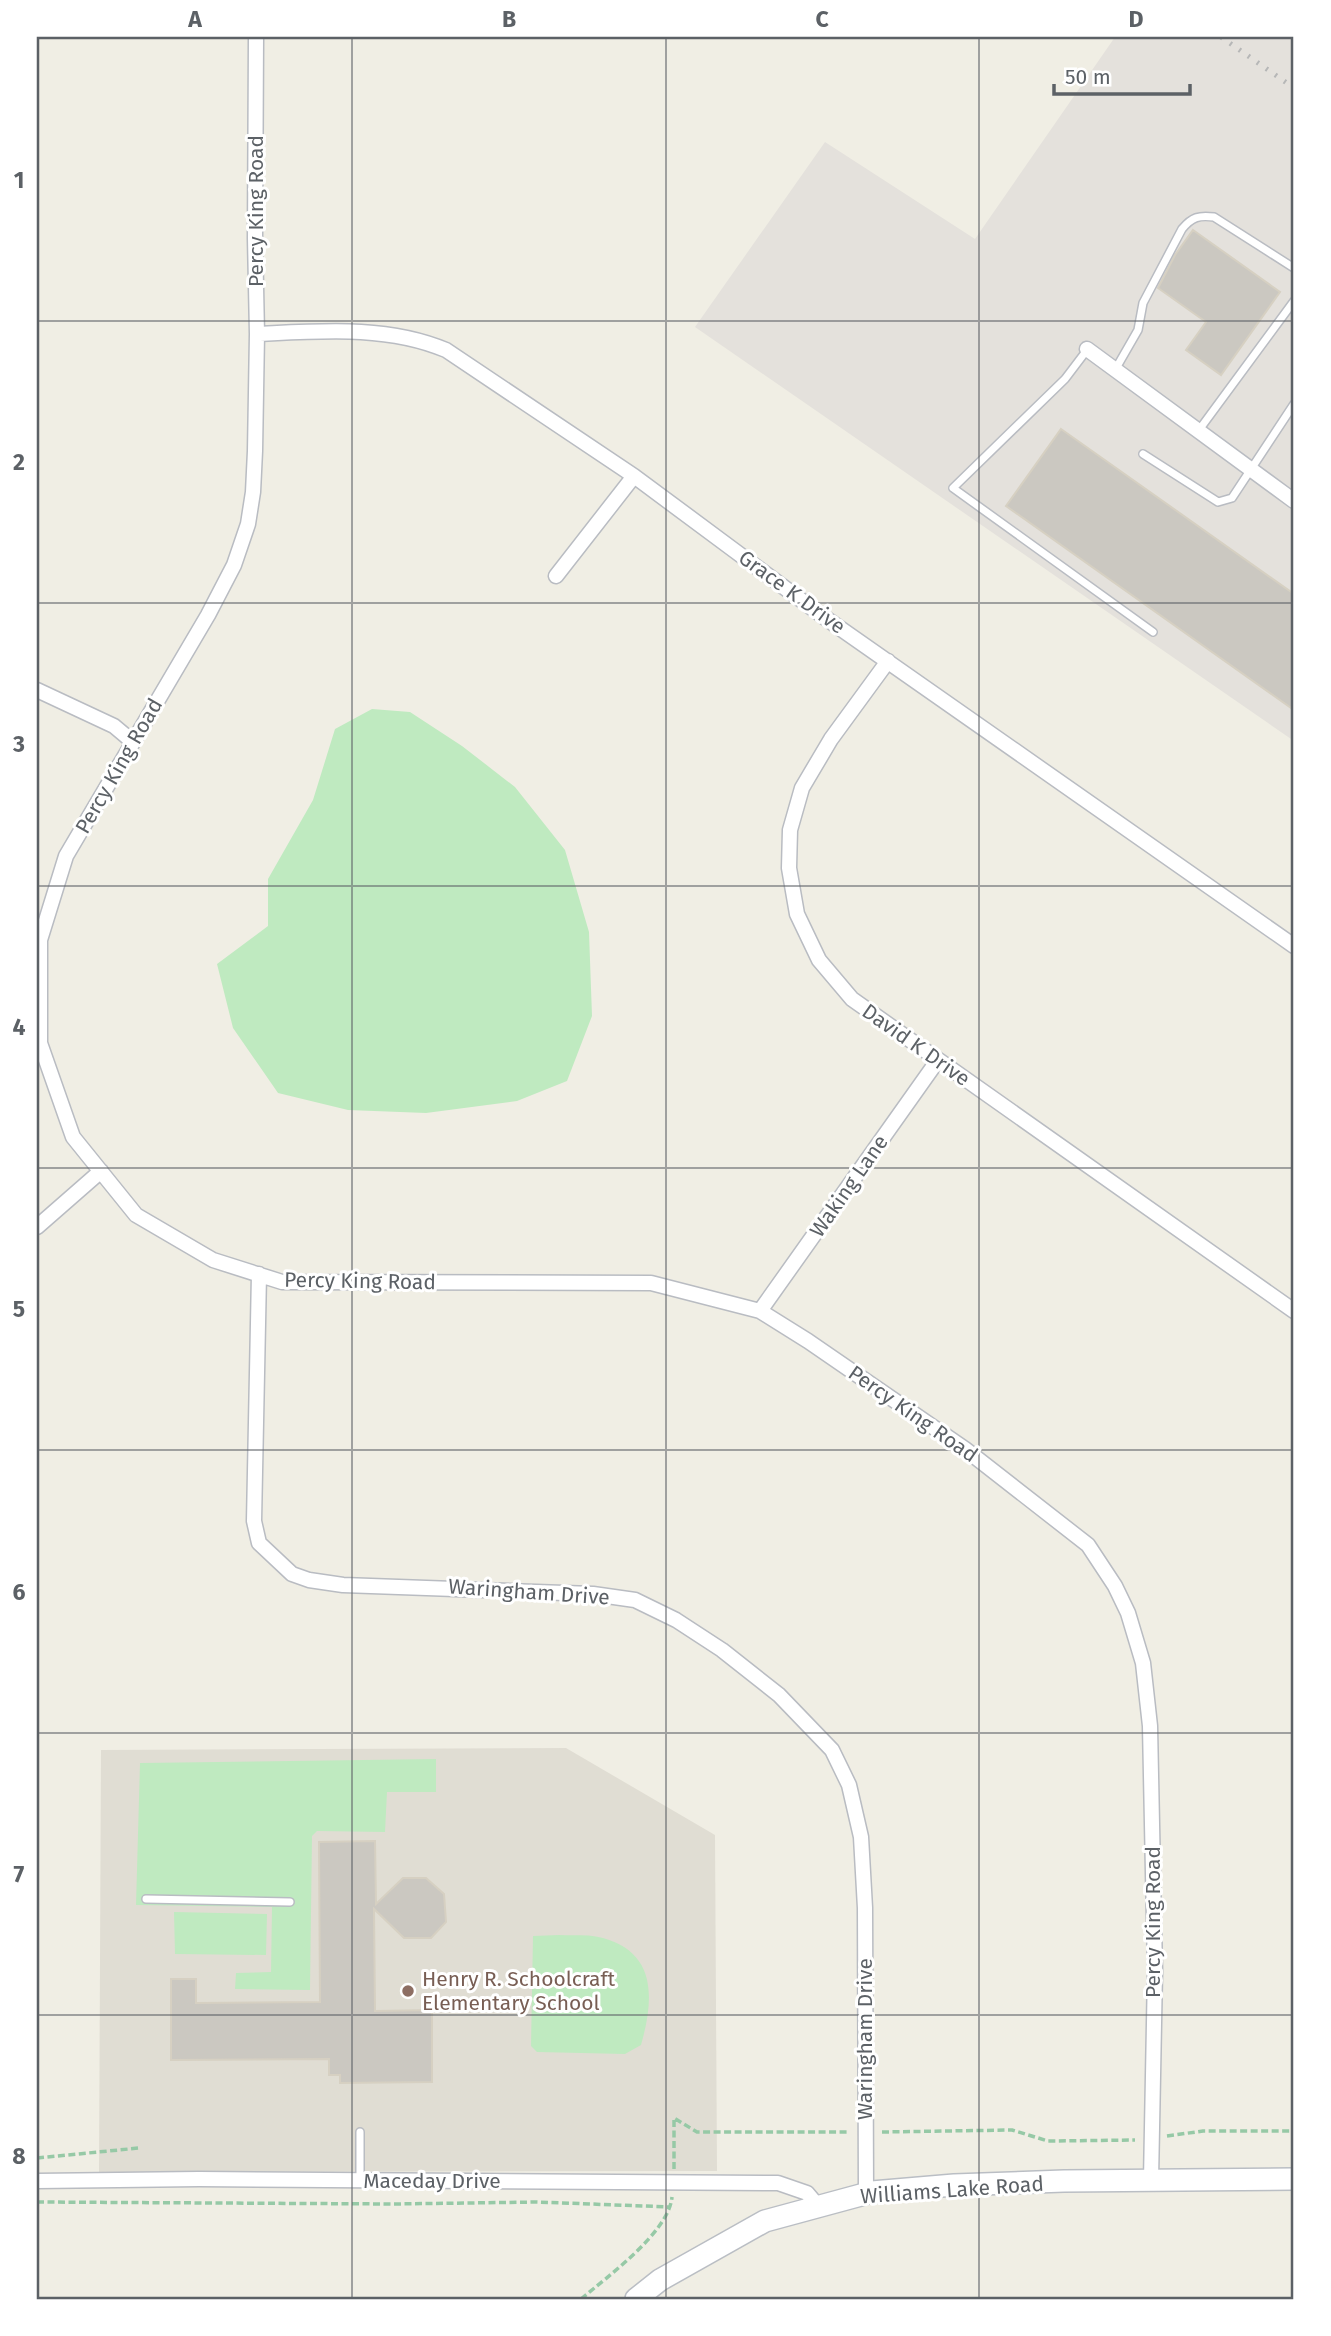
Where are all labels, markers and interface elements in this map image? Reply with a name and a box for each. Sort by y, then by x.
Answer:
text: A [187,5,202,33]
text: B [502,5,516,33]
text: C [815,5,829,33]
text: D [1129,5,1144,33]
scale bar [1054,52,1191,96]
text: 50 m [1065,64,1111,90]
street label: Percy King Road [243,135,269,287]
text: 1 [14,166,24,194]
text: 2 [13,448,25,476]
street label: Grace K Drive [733,544,851,640]
street label: Percy King Road [70,694,168,838]
text: 3 [12,730,25,758]
street label: David K Drive [857,998,975,1092]
text: 4 [13,1013,26,1041]
street label: Waking Lane [804,1130,894,1242]
street label: Percy King Road [284,1267,436,1295]
text: 5 [13,1295,25,1323]
street label: Percy King Road [843,1360,983,1468]
street label: Waringham Drive [447,1573,611,1611]
text: 6 [13,1578,26,1606]
street label: Percy King Road [1140,1846,1166,1998]
text: 7 [14,1860,25,1888]
street label: Waringham Drive [852,1958,878,2120]
place label: Henry R. Schoolcraft Elementary School [422,1966,616,2016]
marker: Henry R. Schoolcraft Elementary School [400,1983,416,1999]
text: 8 [12,2142,26,2170]
street label: Maceday Drive [363,2168,501,2194]
street label: Williams Lake Road [859,2171,1045,2209]

